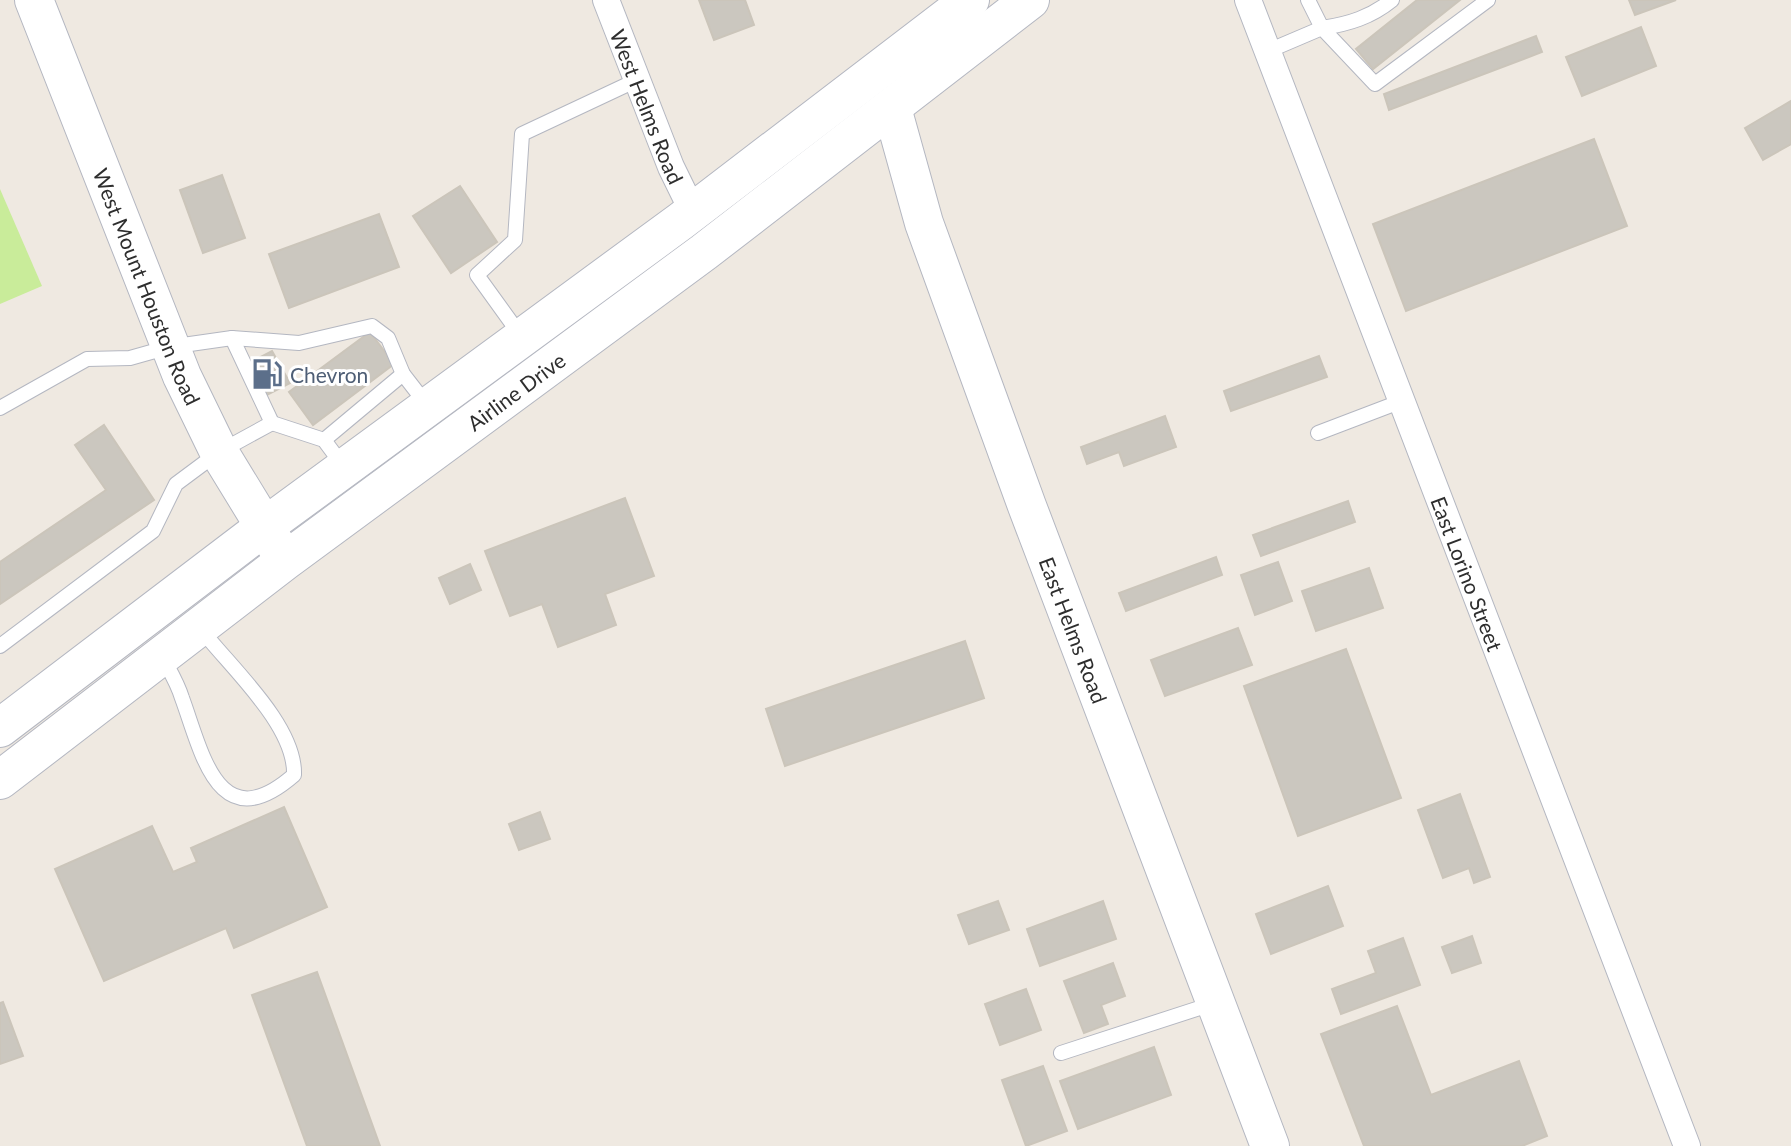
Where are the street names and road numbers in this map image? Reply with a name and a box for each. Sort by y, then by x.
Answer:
street label: West Helms Road [606,25,690,188]
street label: West Mount Houston Road [89,165,206,409]
street label: Airline Drive [462,347,569,435]
street label: East Lorino Street [1427,493,1509,655]
street label: East Helms Road [1035,553,1113,707]

